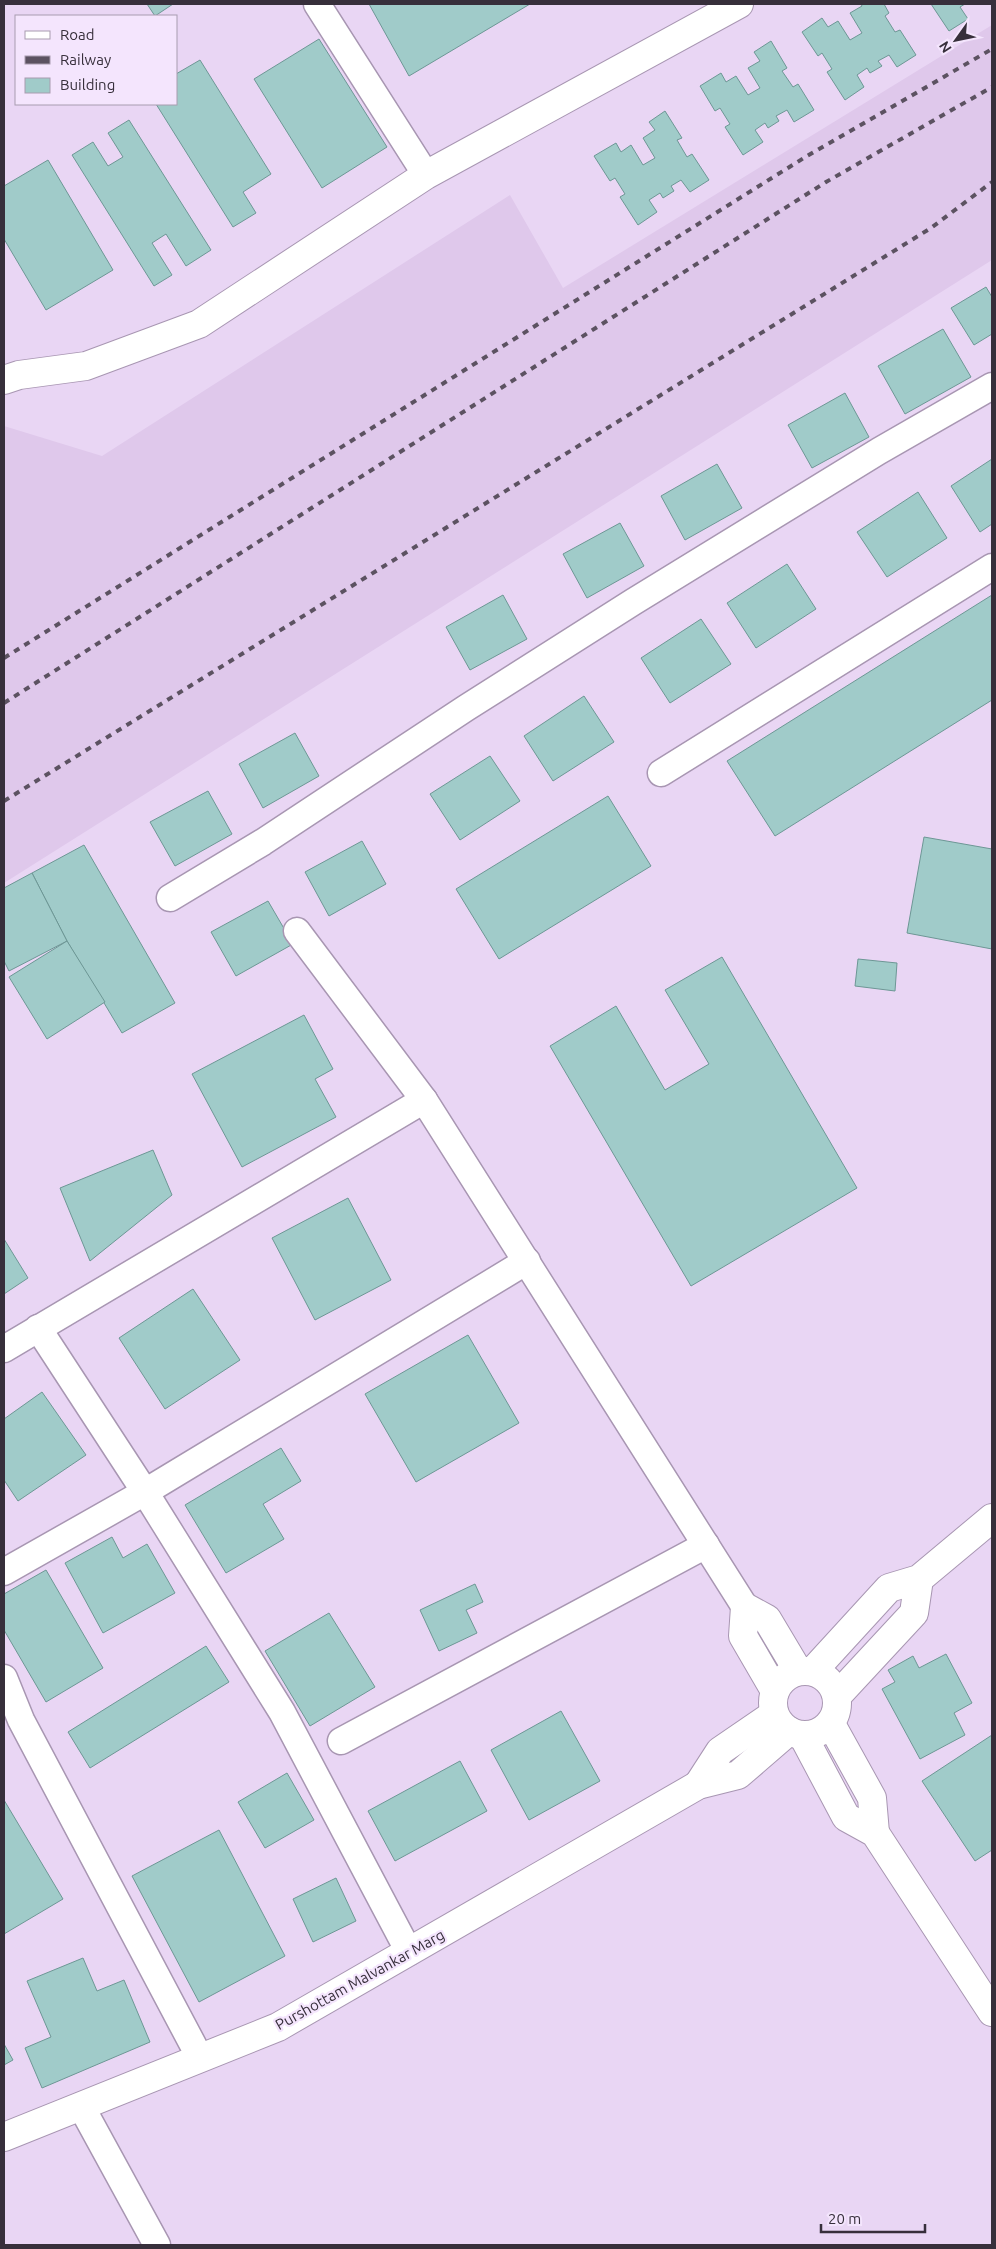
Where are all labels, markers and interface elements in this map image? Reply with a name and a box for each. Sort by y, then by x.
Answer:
legend [15,15,178,105]
north arrow [931,15,981,65]
text: Road [60,26,95,43]
text: N [936,38,955,56]
text: Railway [60,51,111,68]
text: Building [60,76,115,93]
street label: Purshottam Malvankar Marg [272,1926,447,2033]
scale bar [821,2202,925,2234]
text: 20 m [828,2210,861,2227]

